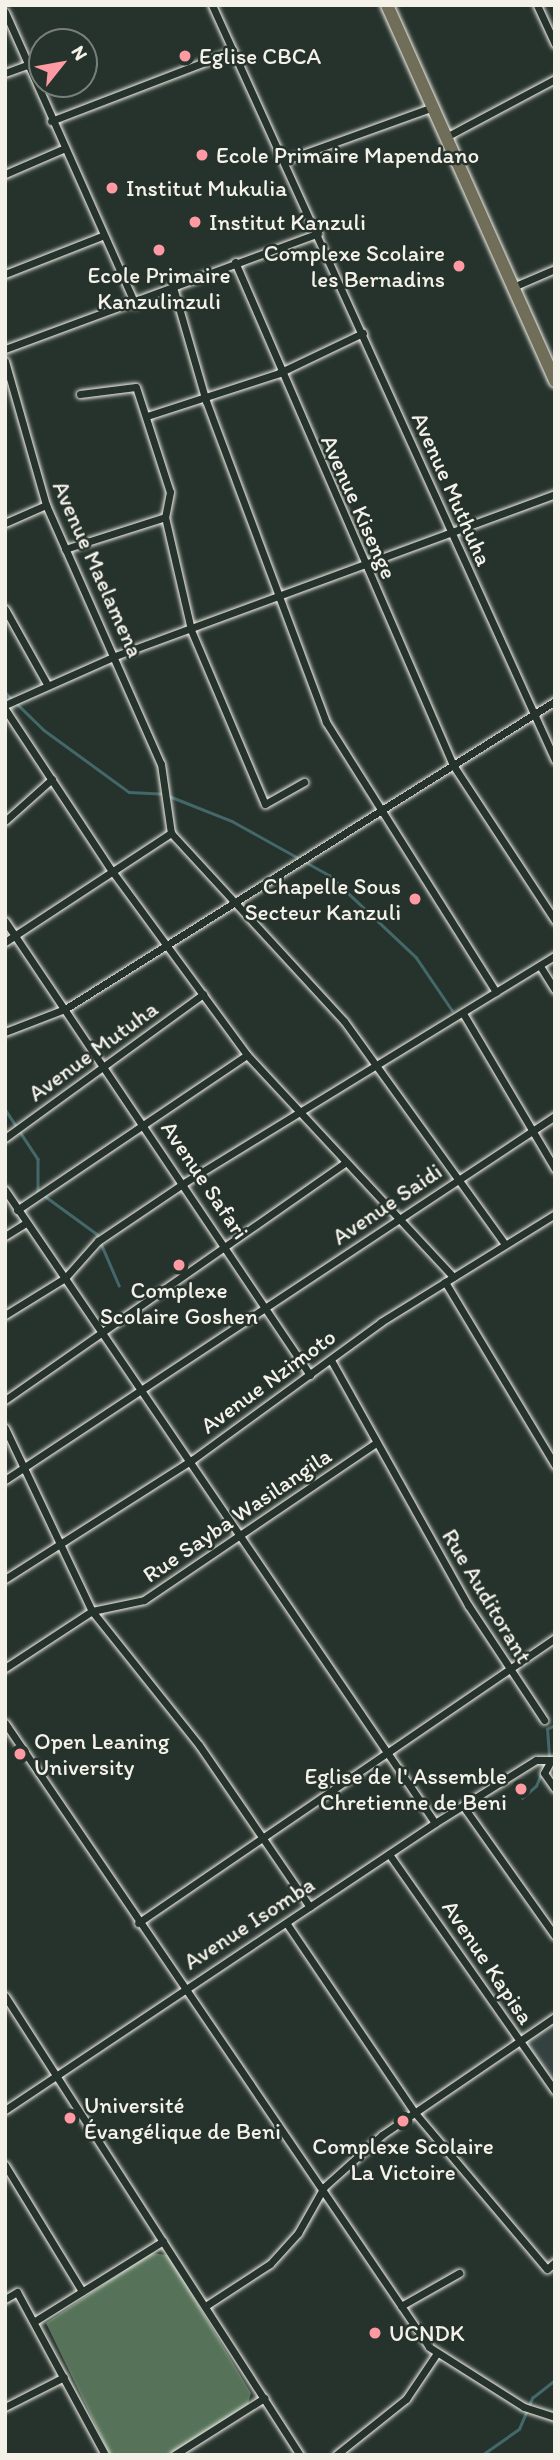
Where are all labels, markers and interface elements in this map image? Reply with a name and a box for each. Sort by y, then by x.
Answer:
north arrow [28,28,98,98]
text: N [67,42,93,64]
place label: Eglise CBCA [199,42,321,70]
marker: Eglise CBCA [177,48,193,64]
place label: Ecole Primaire Mapendano [216,141,477,169]
marker: Ecole Primaire Mapendano [194,147,210,163]
place label: Institut Mukulia [126,174,287,202]
marker: Institut Mukulia [104,180,120,196]
place label: Institut Kanzuli [209,208,365,236]
marker: Institut Kanzuli [187,214,203,230]
place label: Complexe Scolaire les Bernadins [263,239,445,293]
marker: Ecole Primaire Kanzulinzuli [151,242,167,258]
marker: Complexe Scolaire les Bernadins [451,258,467,274]
place label: Ecole Primaire Kanzulinzuli [88,261,230,315]
street label: Avenue Muthuha [406,408,498,570]
street label: Avenue Kisenge [315,431,403,583]
street label: Avenue Maelamena [47,476,149,662]
place label: Chapelle Sous Secteur Kanzuli [245,872,401,926]
marker: Chapelle Sous Secteur Kanzuli [407,891,423,907]
street label: Avenue Mutuha [23,995,163,1107]
street label: Avenue Safari [155,1116,255,1244]
street label: Avenue Saidi [327,1157,447,1251]
marker: Complexe Scolaire Goshen [171,1257,187,1273]
place label: Complexe Scolaire Goshen [100,1276,258,1330]
street label: Avenue Nzimoto [195,1323,341,1439]
street label: Rue Sayba Wasilangila [138,1442,336,1588]
street label: Rue Auditorant [436,1524,538,1668]
place label: Open Leaning University [34,1727,168,1781]
marker: Open Leaning University [12,1746,28,1762]
place label: Eglise de l' Assemble Chretienne de Beni [304,1762,507,1816]
marker: Eglise de l' Assemble Chretienne de Beni [513,1781,529,1797]
street label: Avenue Isomba [179,1871,319,1975]
street label: Avenue Kapisa [436,1895,540,2029]
place label: Université Évangélique de Beni [84,2091,281,2145]
marker: Université Évangélique de Beni [62,2110,78,2126]
marker: Complexe Scolaire La Victoire [395,2113,411,2129]
place label: Complexe Scolaire La Victoire [312,2132,494,2186]
place label: UCNDK [389,2319,464,2347]
marker: UCNDK [367,2325,383,2341]

